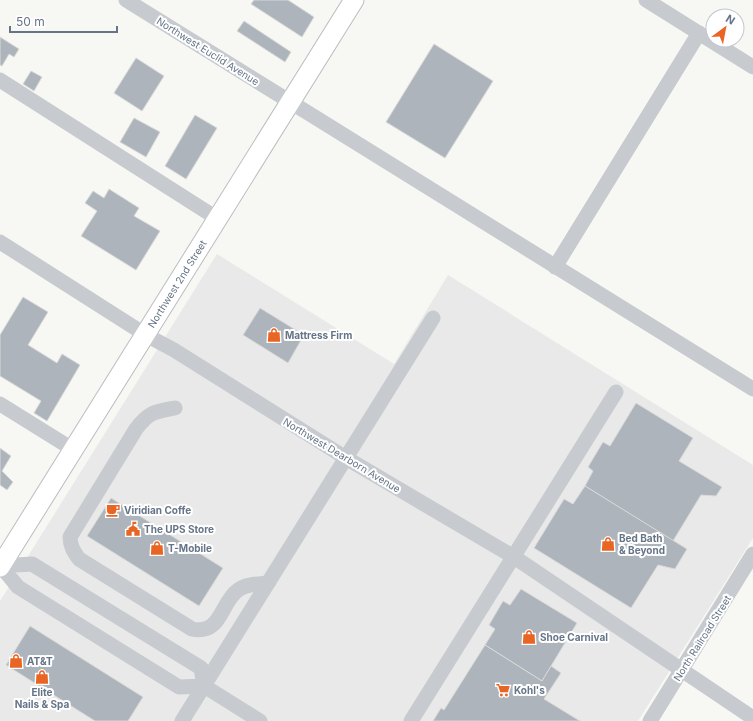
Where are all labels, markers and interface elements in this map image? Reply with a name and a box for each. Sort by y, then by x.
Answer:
scale bar [10,8,117,34]
north arrow [705,8,745,48]
text: N [723,11,738,28]
text: 50 m [16,14,45,29]
street label: Northwest Euclid Avenue [155,15,262,88]
street label: Northwest 2nd Street [145,237,209,330]
shop icon: Mattress Firm [266,327,282,343]
place label: Mattress Firm [285,329,352,341]
street label: Northwest Dearborn Avenue [281,415,403,495]
cafe icon: Viridian Coffe [105,502,121,518]
place label: Viridian Coffe [124,504,191,516]
public building icon: The UPS Store [125,521,141,537]
place label: The UPS Store [144,523,214,535]
place label: Bed Bath & Beyond [619,532,665,557]
shop icon: Bed Bath & Beyond [600,536,616,552]
shop icon: T-Mobile [149,540,165,556]
place label: T-Mobile [168,542,212,554]
street label: North Railroad Street [671,592,734,683]
shop icon: Shoe Carnival [521,629,537,645]
place label: Shoe Carnival [540,631,608,643]
shop icon: AT&T [8,653,24,669]
place label: AT&T [27,655,53,667]
shop icon: Elite Nails & Spa [34,669,50,685]
supermarket icon: Kohl's [495,682,511,698]
place label: Kohl's [514,684,545,696]
place label: Elite Nails & Spa [15,686,70,710]

